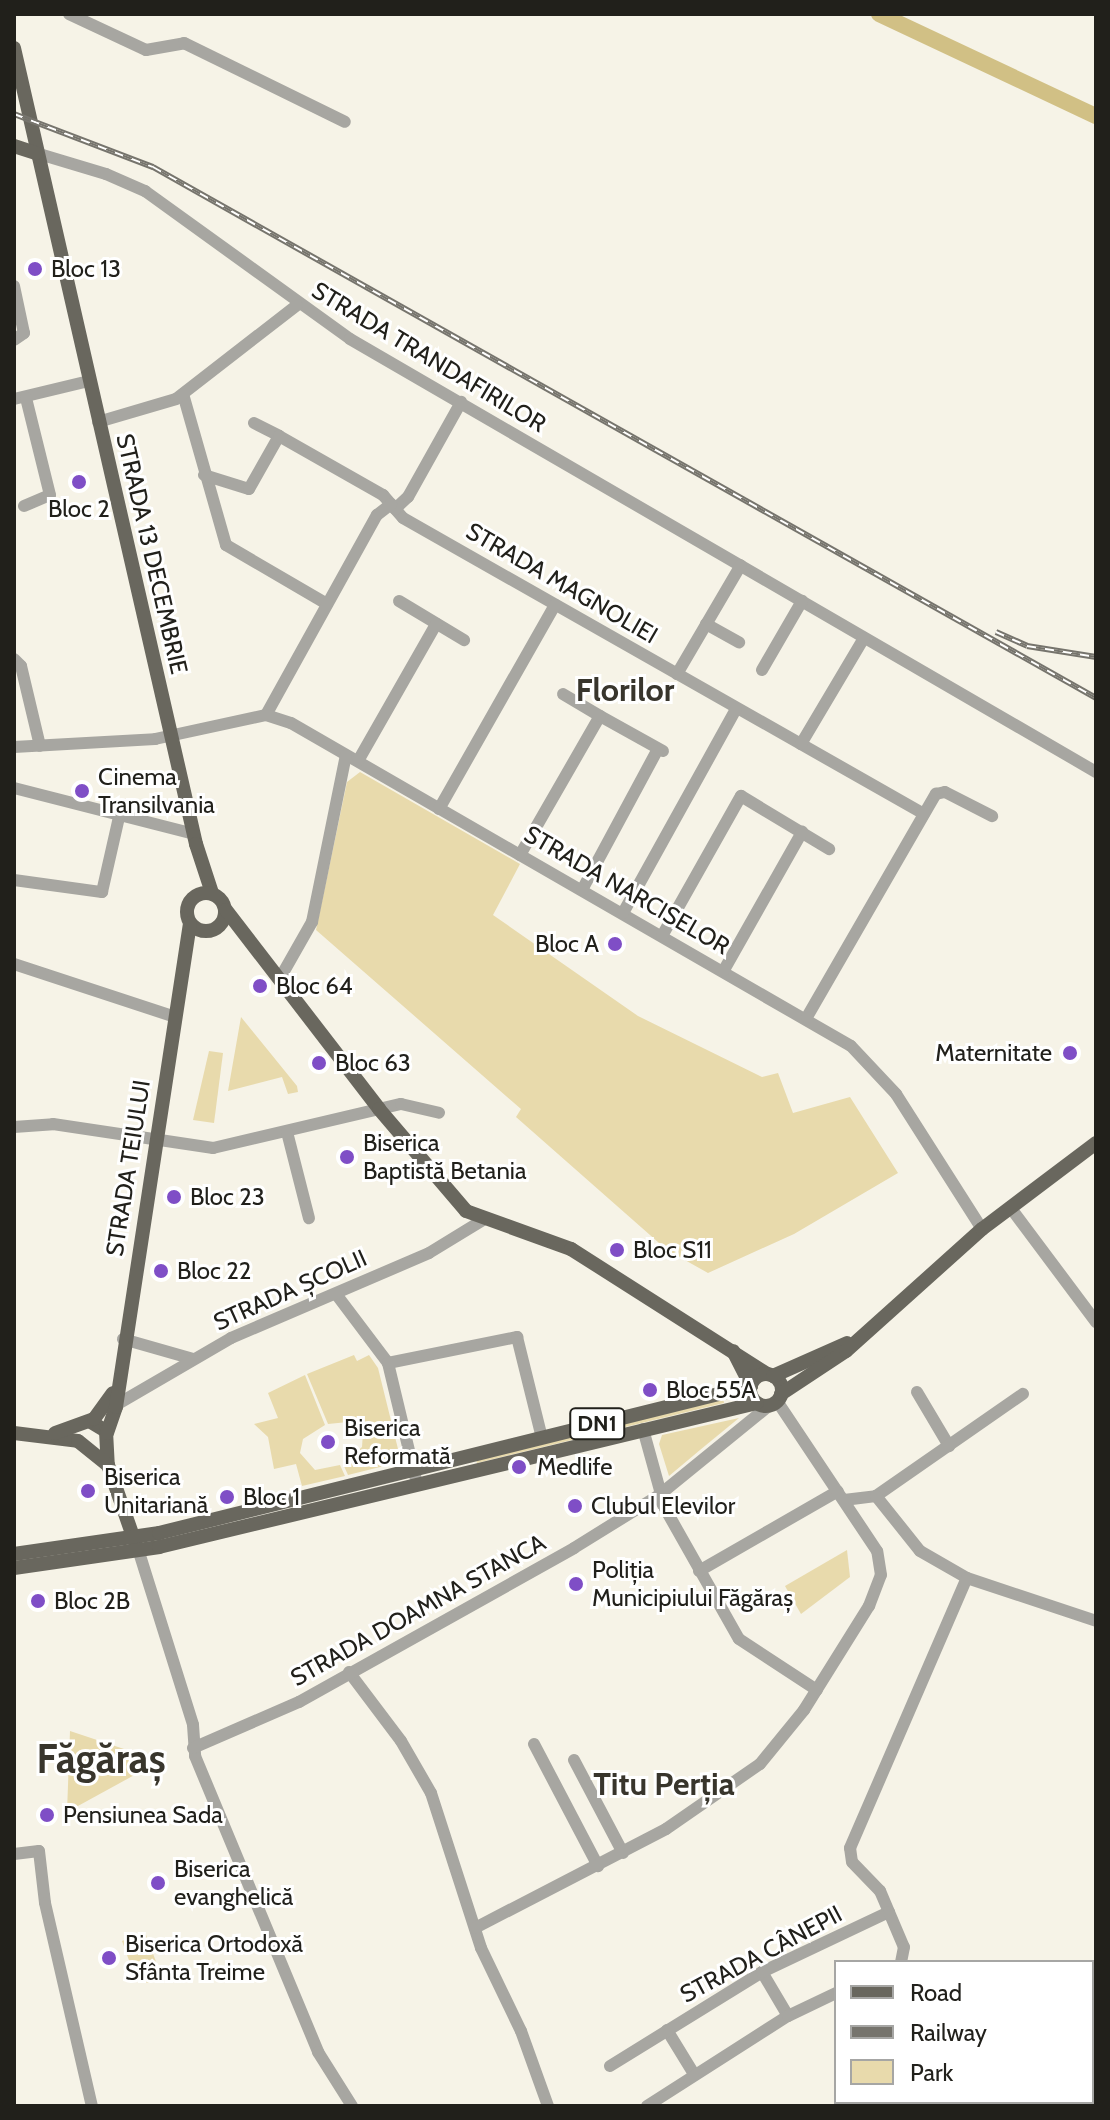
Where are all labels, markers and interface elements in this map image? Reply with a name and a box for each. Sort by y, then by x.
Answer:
place label: Bloc 13 [51,255,121,283]
marker: Bloc 13 [26,260,44,278]
street label: STRADA TRANDAFIRILOR [307,276,551,438]
street label: STRADA 13 DECEMBRIE [110,431,194,677]
marker: Bloc 2 [70,473,88,491]
place label: Bloc 2 [48,495,110,523]
street label: STRADA MAGNOLIEI [461,516,663,650]
district label: Florilor [576,671,674,709]
place label: Cinema Transilvania [98,763,215,819]
marker: Cinema Transilvania [73,782,91,800]
street label: STRADA NARCISELOR [519,819,735,961]
place label: Bloc A [535,930,599,958]
marker: Bloc A [606,935,624,953]
place label: Bloc 64 [276,972,353,1000]
marker: Bloc 64 [251,977,269,995]
place label: Maternitate [935,1039,1052,1067]
marker: Maternitate [1059,1042,1081,1064]
place label: Bloc 63 [335,1049,411,1077]
marker: Bloc 63 [310,1054,328,1072]
street label: STRADA TEIULUI [100,1078,156,1258]
place label: Biserica Baptistă Betania [363,1129,526,1185]
marker: Biserica Baptistă Betania [338,1148,356,1166]
place label: Bloc 23 [190,1183,265,1211]
marker: Bloc 23 [165,1188,183,1206]
place label: Bloc S11 [633,1236,712,1264]
marker: Bloc S11 [608,1241,626,1259]
street label: STRADA ȘCOLII [209,1243,371,1337]
place label: Bloc 22 [177,1257,251,1285]
marker: Bloc 22 [152,1262,170,1280]
place label: Bloc 55A [666,1376,756,1404]
marker: Bloc 55A [641,1381,659,1399]
road number: DN1 [569,1406,625,1442]
place label: Biserica Reformată [344,1414,451,1470]
marker: Biserica Reformată [319,1433,337,1451]
place label: Medlife [537,1453,613,1481]
marker: Medlife [508,1456,530,1478]
place label: Biserica Unitariană [104,1463,208,1519]
marker: Biserica Unitariană [79,1482,97,1500]
place label: Bloc 1 [243,1483,300,1511]
marker: Bloc 1 [218,1488,236,1506]
place label: Clubul Elevilor [591,1492,735,1520]
marker: Clubul Elevilor [566,1497,584,1515]
street label: STRADA DOAMNA STANCA [285,1528,551,1692]
place label: Poliția Municipiului Făgăraș [592,1556,793,1612]
marker: Poliția Municipiului Făgăraș [567,1575,585,1593]
place label: Bloc 2B [54,1587,130,1615]
marker: Bloc 2B [29,1592,47,1610]
district label: Făgăraș [36,1735,166,1783]
district label: Titu Perția [593,1765,735,1803]
place label: Pensiunea Sada [63,1801,223,1829]
marker: Pensiunea Sada [38,1806,56,1824]
place label: Biserica evanghelică [174,1855,293,1911]
marker: Biserica evanghelică [149,1874,167,1892]
street label: STRADA CÂNEPII [675,1899,847,2009]
place label: Biserica Ortodoxă Sfânta Treime [125,1930,303,1986]
marker: Biserica Ortodoxă Sfânta Treime [100,1949,118,1967]
legend [834,1960,1094,2104]
text: Road [910,1978,962,2007]
text: Railway [910,2018,987,2047]
text: Park [910,2058,953,2087]

